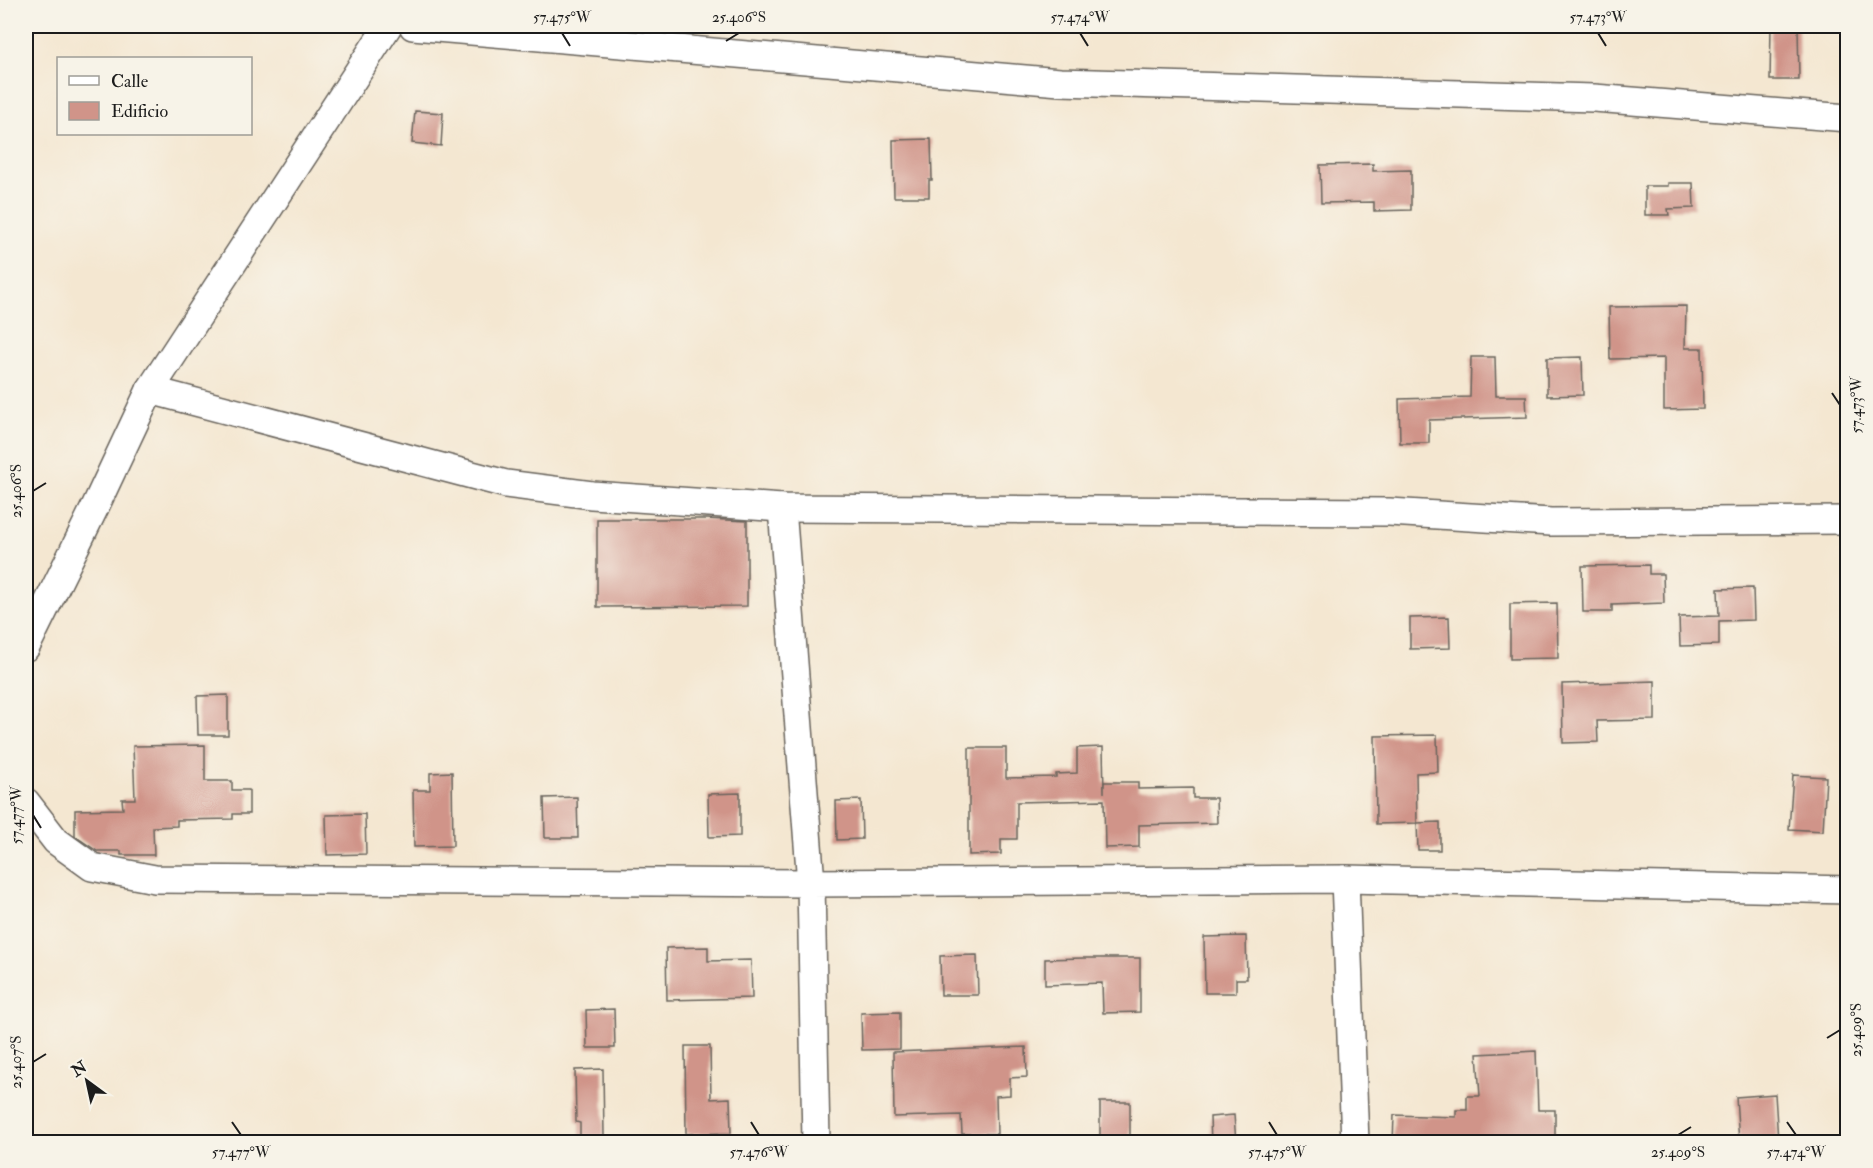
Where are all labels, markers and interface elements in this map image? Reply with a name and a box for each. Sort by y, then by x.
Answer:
text: 57.475°W [533,8,592,27]
text: 25.406°S [712,8,766,27]
text: 57.474°W [1050,8,1110,27]
text: 57.473°W [1569,8,1627,27]
legend [57,57,252,135]
text: Calle [111,70,149,93]
text: Edificio [111,100,168,123]
text: 57.473°W [1847,376,1866,434]
text: 25.406°S [7,464,26,518]
text: 57.477°W [7,785,26,844]
text: 25.409°S [1847,1003,1866,1057]
text: 25.407°S [7,1035,26,1089]
north arrow [57,1051,117,1111]
text: N [67,1057,91,1082]
text: 57.477°W [212,1143,271,1162]
text: 57.476°W [729,1143,789,1162]
text: 57.475°W [1248,1143,1307,1162]
text: 25.409°S [1651,1143,1705,1162]
text: 57.474°W [1766,1143,1826,1162]

